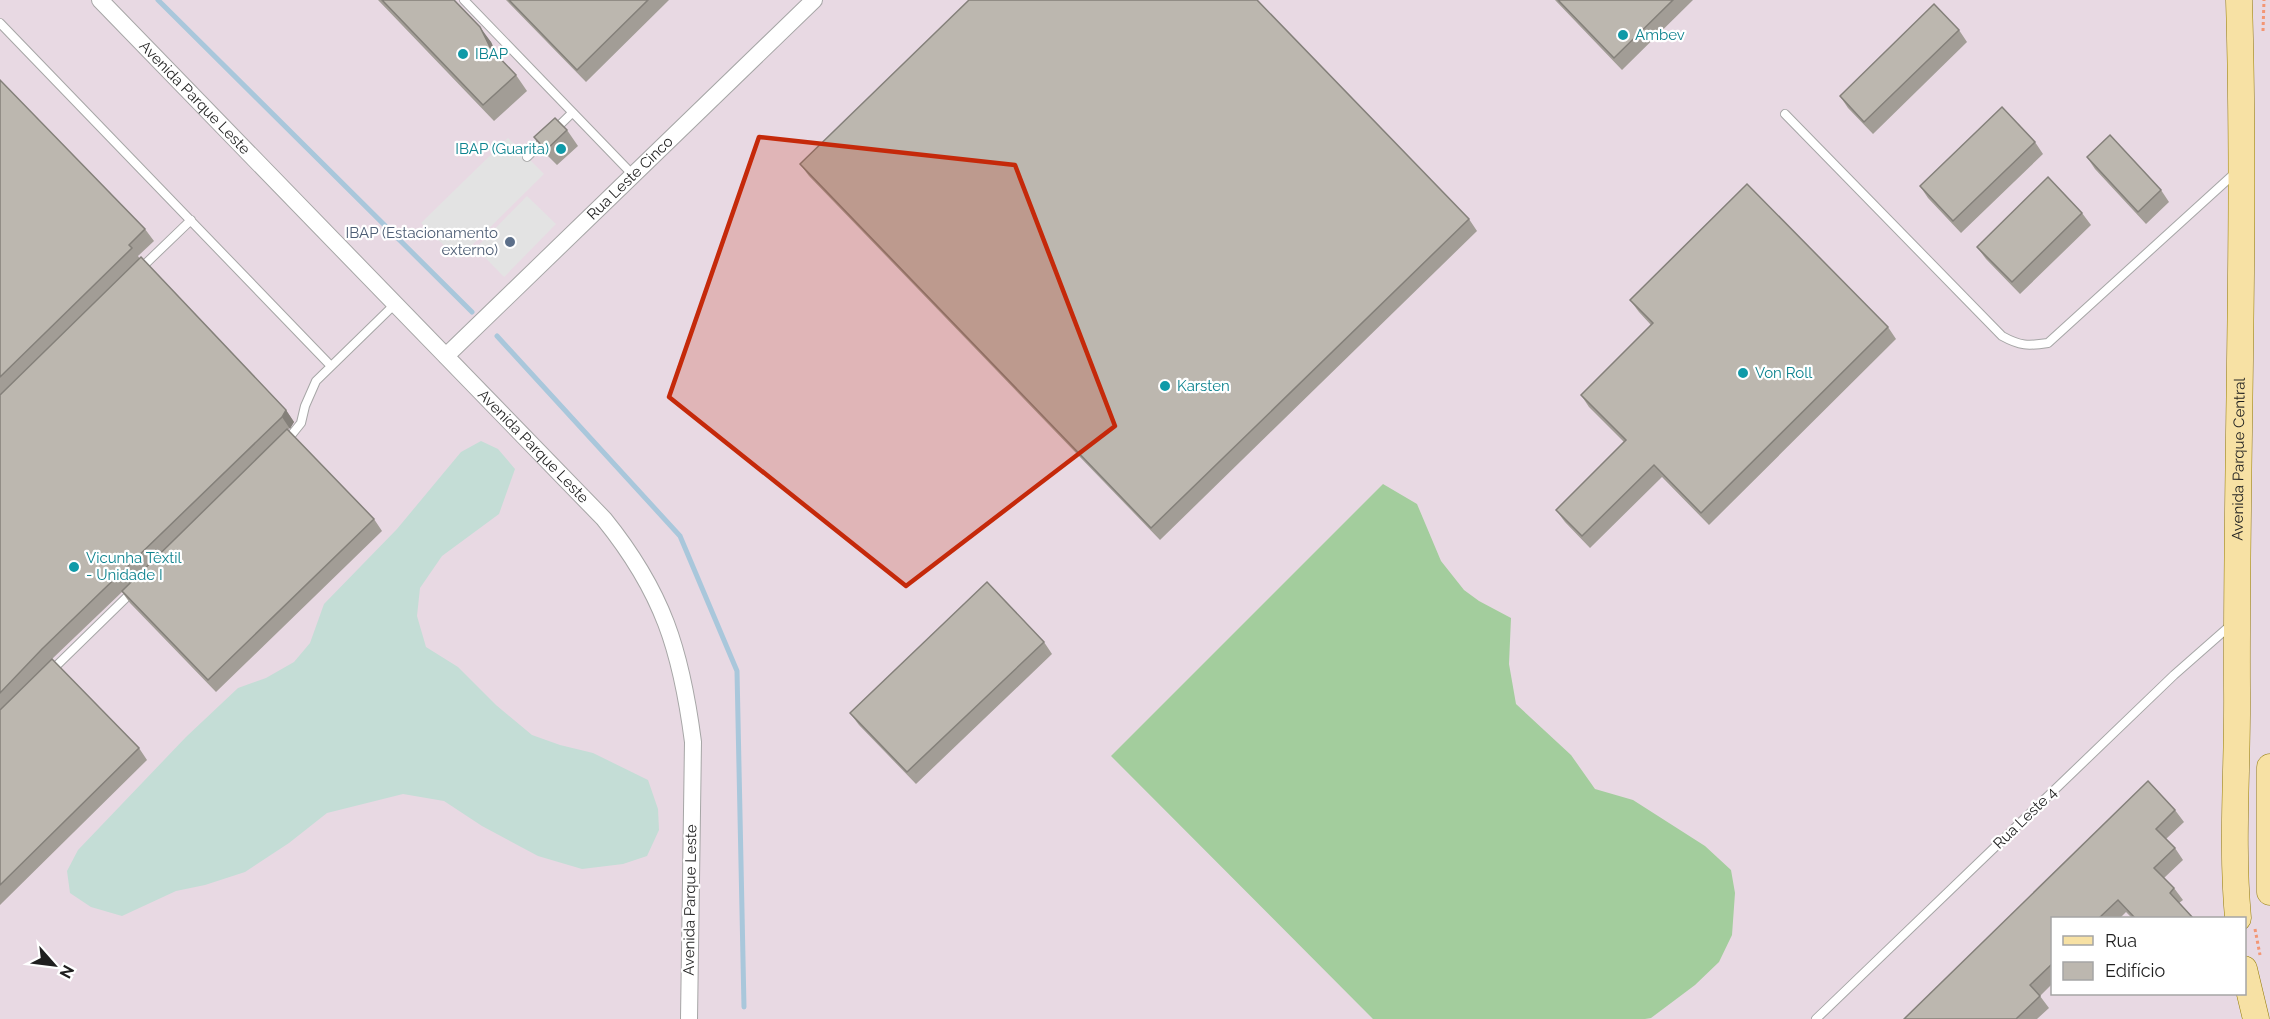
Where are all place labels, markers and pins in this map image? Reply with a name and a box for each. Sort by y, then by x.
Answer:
place label: Ambev [1635,26,1685,44]
marker: Ambev [1616,28,1630,42]
place label: IBAP [475,45,508,63]
marker: IBAP [456,47,470,61]
place label: IBAP (Guarita) [455,140,549,158]
marker: IBAP (Guarita) [554,142,568,156]
place label: IBAP (Estacionamento externo) [346,224,498,259]
marker: IBAP (Estacionamento externo) [503,235,517,249]
place label: Von Roll [1755,364,1813,382]
marker: Von Roll [1736,366,1750,380]
place label: Karsten [1177,377,1230,395]
marker: Karsten [1158,379,1172,393]
place label: Vicunha Têxtil - Unidade I [86,549,182,584]
marker: Vicunha Têxtil - Unidade I [67,560,81,574]

